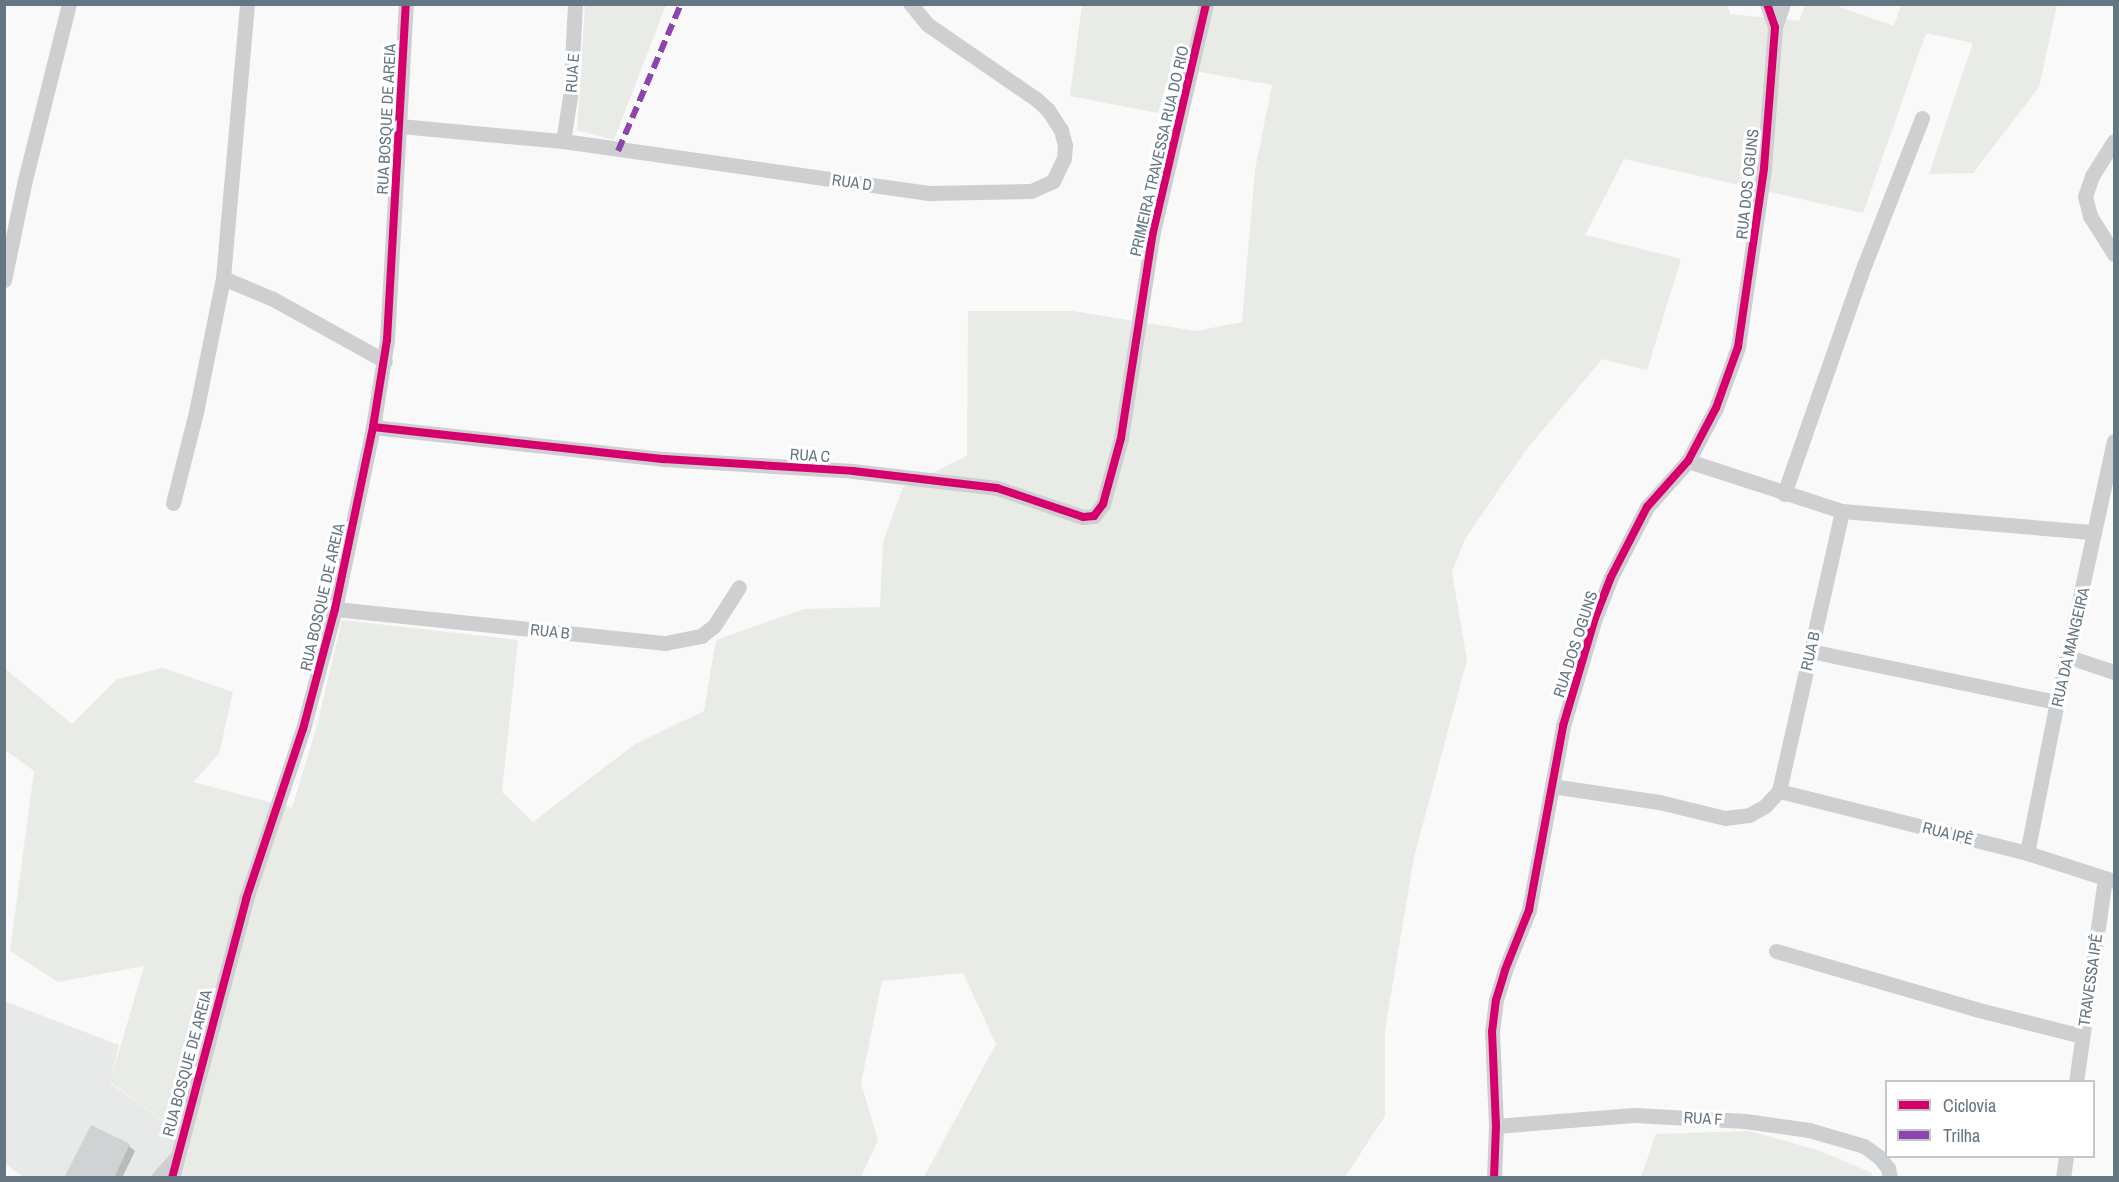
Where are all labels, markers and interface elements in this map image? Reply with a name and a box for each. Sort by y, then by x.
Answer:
street label: RUA BOSQUE DE AREIA [372,42,400,196]
street label: PRIMEIRA TRAVESSA RUA DO RIO [1125,43,1193,259]
street label: RUA E [561,52,583,94]
street label: RUA DOS OGUNS [1732,128,1762,240]
street label: RUA D [830,170,874,194]
street label: RUA C [789,444,831,466]
street label: RUA BOSQUE DE AREIA [296,521,348,673]
street label: RUA DA MANGEIRA [2047,585,2093,709]
street label: RUA DOS OGUNS [1549,588,1601,700]
street label: RUA B [529,619,571,643]
street label: RUA B [1796,629,1824,673]
street label: RUA IPÊ [1920,817,1976,849]
street label: TRAVESSA IPÊ [2074,932,2106,1028]
street label: RUA BOSQUE DE AREIA [158,987,216,1139]
legend [1885,1080,2095,1158]
text: Ciclovia [1943,1093,1996,1118]
street label: RUA F [1683,1107,1723,1129]
text: Trilha [1943,1123,1980,1148]

